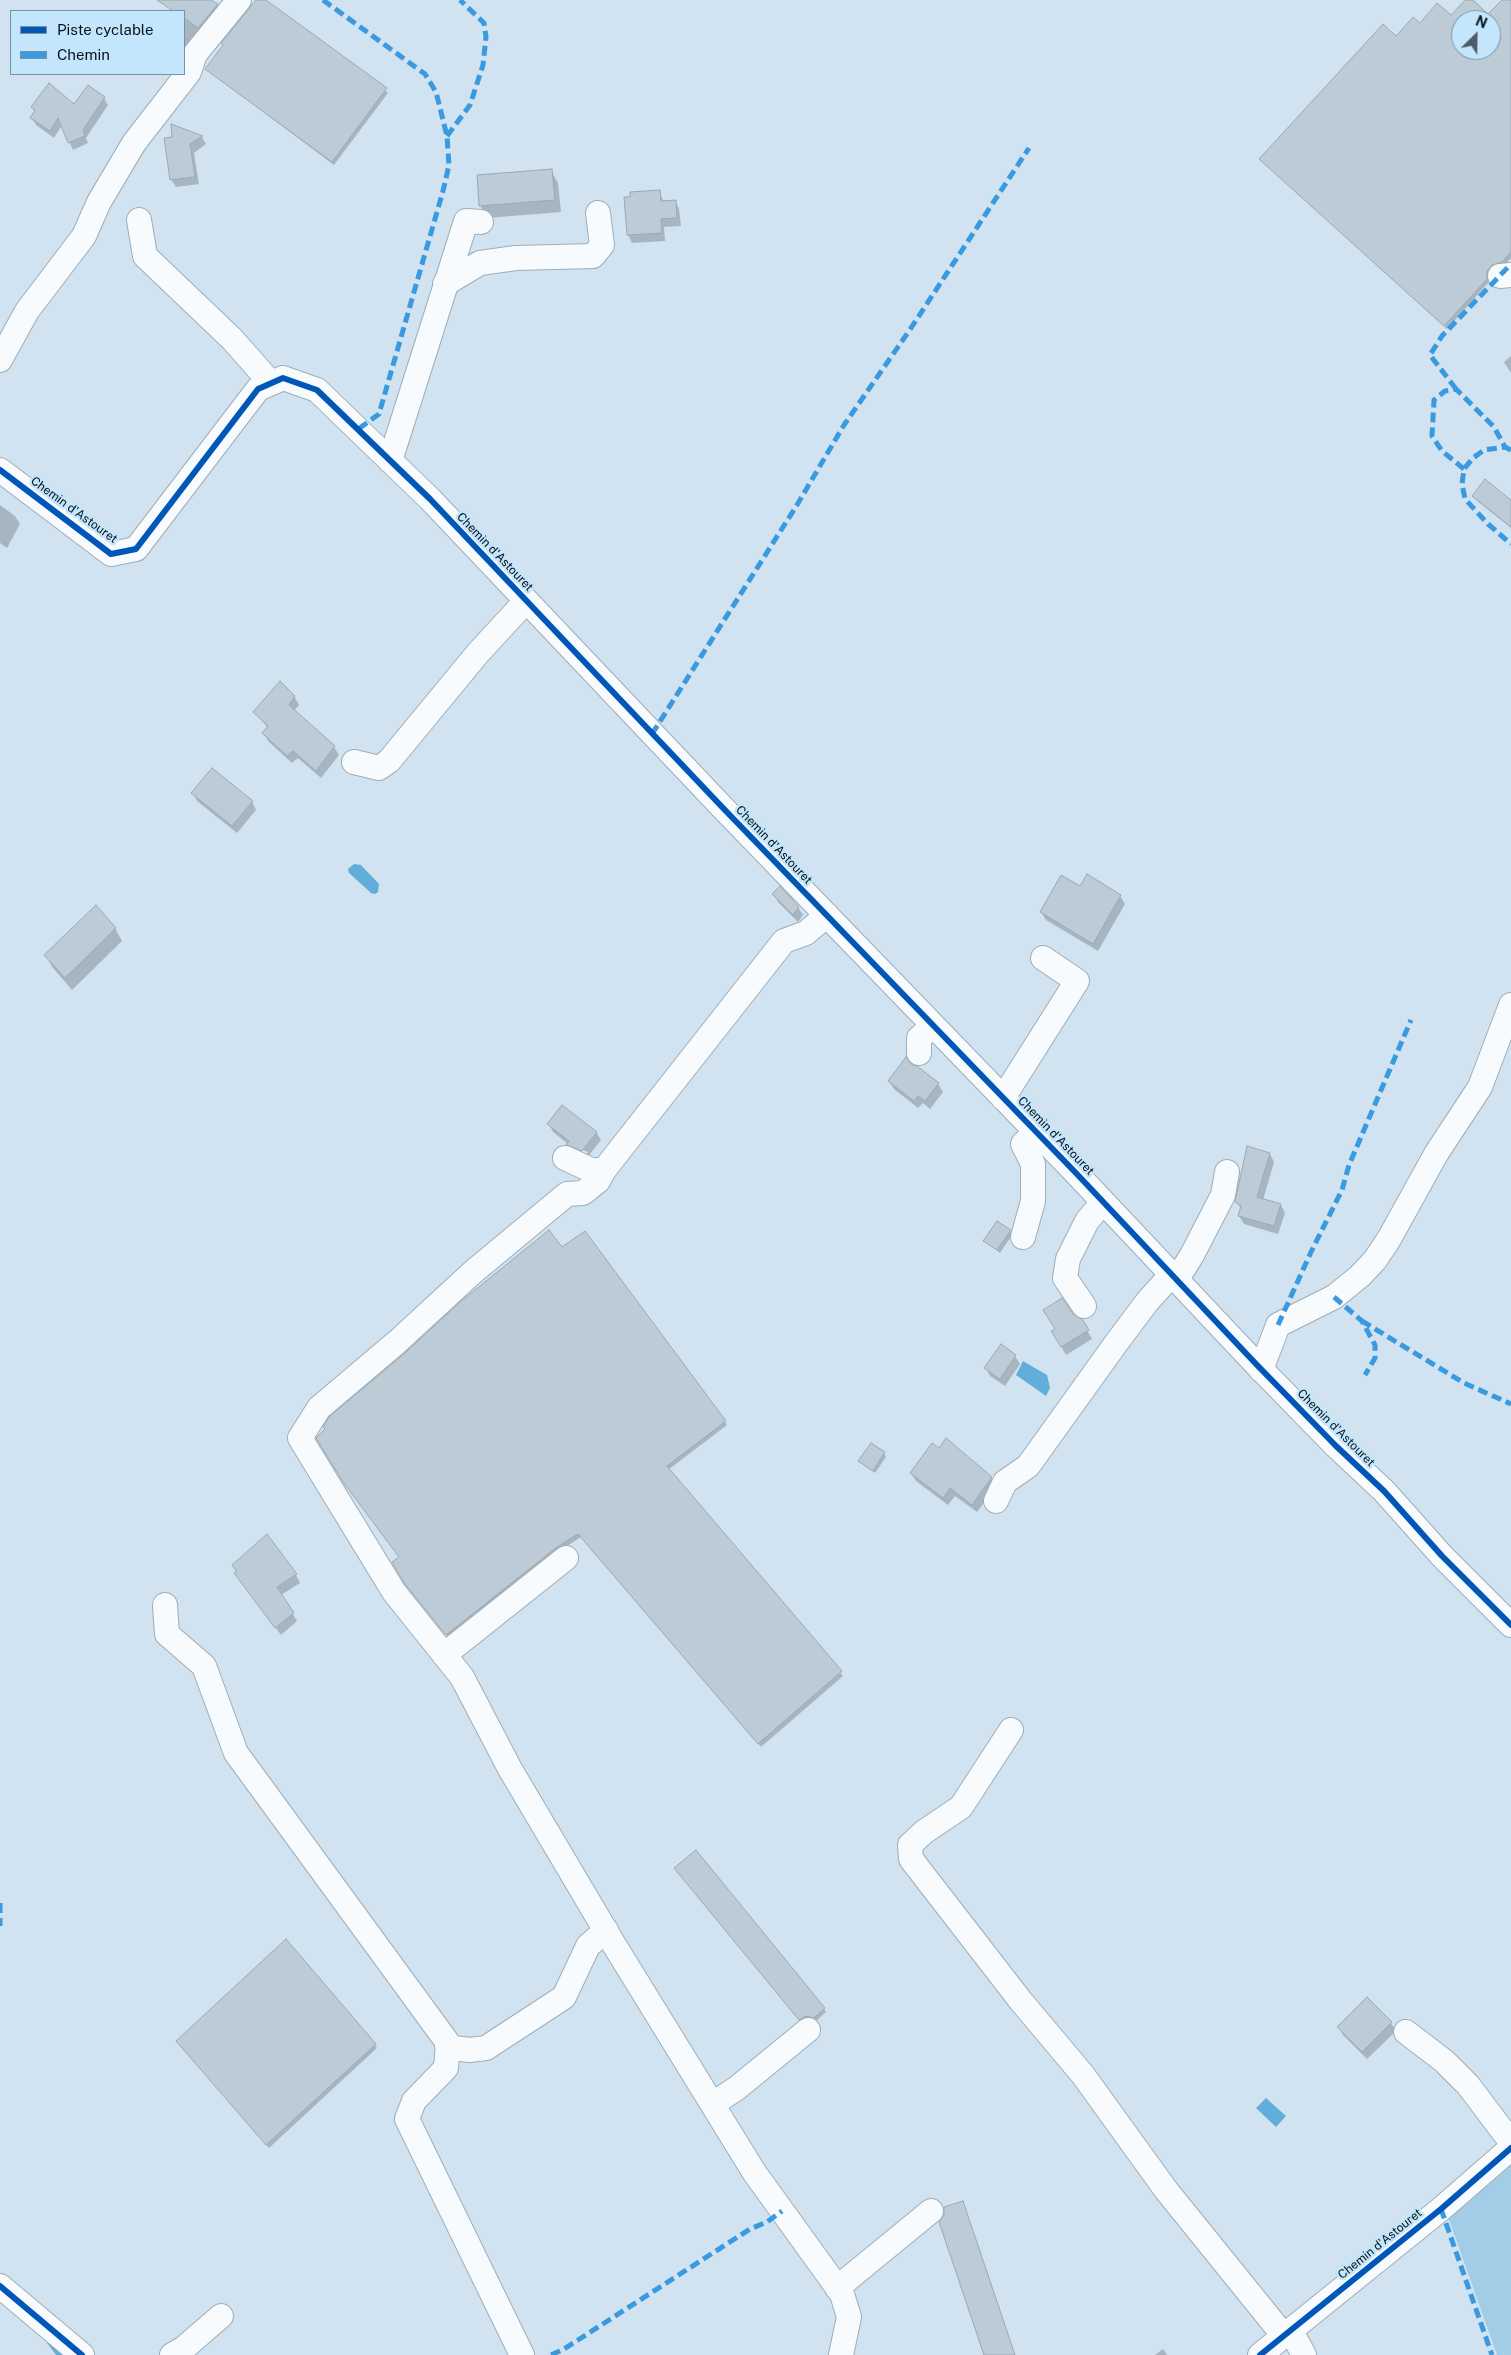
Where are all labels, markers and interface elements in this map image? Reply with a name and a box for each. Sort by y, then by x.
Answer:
legend [10,10,185,75]
north arrow [1451,10,1501,60]
text: N [1473,13,1490,32]
text: Piste cyclable [57,21,154,38]
text: Chemin [57,46,110,63]
street label: Chemin d'Astouret [28,474,120,546]
street label: Chemin d'Astouret [454,510,536,594]
street label: Chemin d'Astouret [733,803,815,887]
street label: Chemin d'Astouret [1015,1094,1097,1178]
street label: Chemin d'Astouret [1294,1386,1378,1470]
street label: Chemin d'Astouret [1335,2206,1425,2282]

